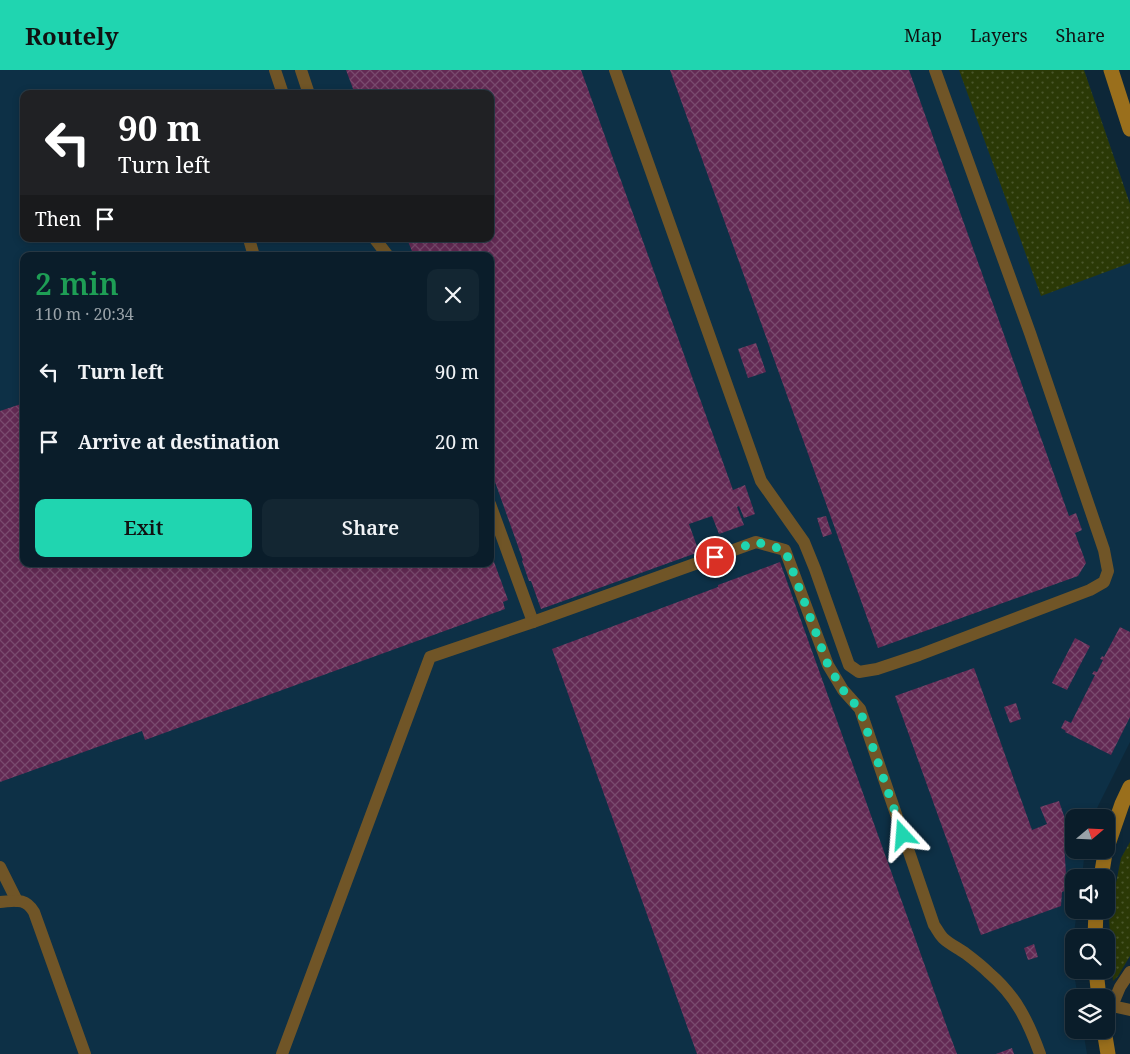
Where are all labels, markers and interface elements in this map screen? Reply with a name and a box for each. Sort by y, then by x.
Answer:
text: Routely [25,19,119,52]
text: Map [904,23,942,47]
text: Layers [970,23,1028,47]
text: Share [1056,23,1105,47]
text: 90 m [118,104,201,151]
icon: left [35,110,100,175]
text: Turn left [118,149,210,179]
icon: arrive [91,205,119,233]
text: Then [35,206,81,232]
text: 2 min [35,263,119,304]
button: close [427,269,479,321]
text: 110 m · 20:34 [35,303,134,325]
icon: left [35,358,63,386]
text: Turn left [78,359,164,385]
text: 90 m [435,359,479,385]
icon: arrive [35,428,63,456]
text: Arrive at destination [78,429,280,455]
text: 20 m [435,429,479,455]
button: Exit [35,499,252,557]
button: Share [262,499,479,557]
pin [694,536,736,578]
icon: arrive [701,543,729,571]
position arrow [876,808,928,860]
north arrow [1065,809,1115,859]
map controls [1065,809,1115,1039]
button: sound [1065,869,1115,919]
button: search [1065,929,1115,979]
button: layers [1065,989,1115,1039]

